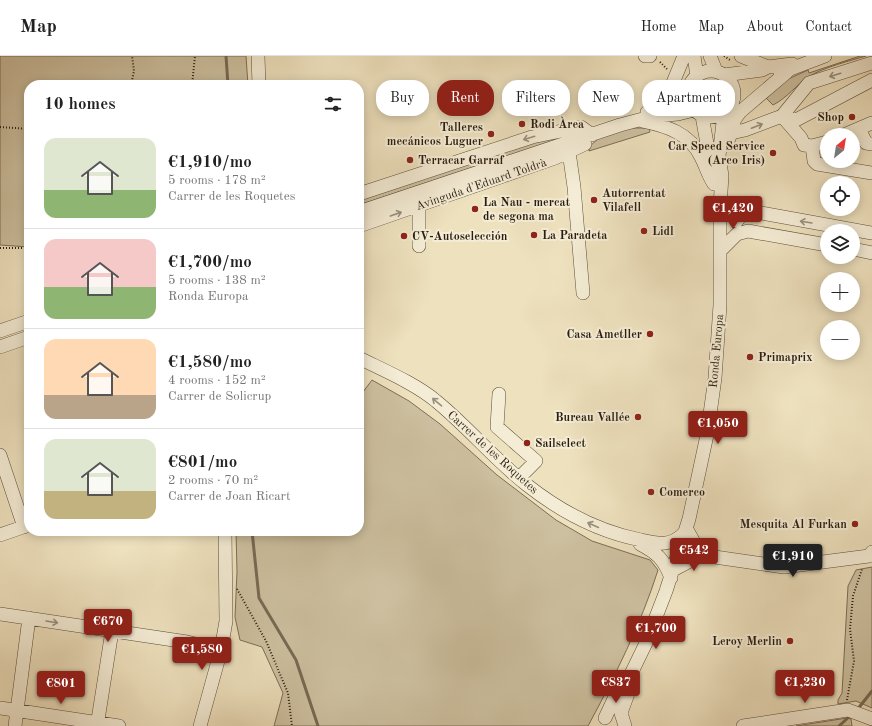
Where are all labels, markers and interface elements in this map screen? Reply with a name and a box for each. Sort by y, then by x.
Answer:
text: Map [20,18,57,37]
text: Home [641,20,676,34]
text: Map [698,20,724,34]
text: About [746,20,783,34]
text: Contact [805,20,852,34]
one-way arrow [828,72,841,79]
chip: Buy [376,80,429,116]
chip: Rent [437,80,494,116]
chip: Filters [502,80,570,116]
chip: New [578,80,634,116]
chip: Apartment [642,80,735,116]
icon: filters [322,93,344,115]
text: 10 homes [44,96,116,113]
place label: Shop [817,112,844,124]
marker: Shop [847,112,857,122]
place label: Rodi Àrea [530,116,584,131]
marker: Rodi Àrea [517,119,527,129]
one-way arrow [750,121,762,129]
place label: Talleres mecánicos Luguer [387,122,483,148]
north arrow [820,128,860,168]
map controls [820,128,860,360]
marker: Talleres mecánicos Luguer [486,129,496,139]
one-way arrow [522,135,535,142]
place label: Car Speed Service (Arco Iris) [668,141,765,167]
marker: Car Speed Service (Arco Iris) [768,148,778,158]
icon: home [76,154,124,202]
text: €1,910/mo [168,154,252,171]
marker: Terracar Garraf [405,155,415,165]
place label: Terracar Garraf [418,155,505,167]
street label: Avinguda d'Eduard Toldrà [414,157,548,213]
text: 5 rooms · 178 m² [168,174,266,187]
button: locate [820,176,860,216]
place label: Autorrentat Vilafell [602,188,666,214]
text: Carrer de les Roquetes [168,190,295,203]
marker: Autorrentat Vilafell [589,195,599,205]
pin: €1,420 [700,196,766,230]
place label: La Nau - mercat de segona ma [483,197,571,223]
text: €1,420 [712,202,754,215]
marker: La Nau - mercat de segona ma [470,204,480,214]
one-way arrow [389,210,402,217]
one-way arrow [800,217,813,225]
button: layers [820,224,860,264]
marker: Lidl [639,226,649,236]
place label: Lidl [652,226,674,238]
marker: La Paradeta [529,230,539,240]
place label: La Paradeta [542,230,607,242]
marker: CV-Autoselección [399,231,409,241]
place label: CV-Autoselección [412,231,508,243]
text: €1,700/mo [168,254,252,271]
icon: home [76,255,124,303]
button: + [820,272,860,312]
text: 5 rooms · 138 m² [168,274,266,287]
text: Ronda Europa [168,290,248,303]
street label: Ronda Europa [708,313,726,389]
button: − [820,320,860,360]
place label: Casa Ametller [566,329,642,341]
marker: Casa Ametller [645,329,655,339]
marker: Primaprix [745,352,755,362]
place label: Primaprix [758,352,812,364]
text: €1,580/mo [168,354,252,371]
icon: home [76,355,124,403]
text: 4 rooms · 152 m² [168,374,266,387]
text: Carrer de Solicrup [168,390,271,403]
one-way arrow [432,398,442,407]
street label: Carrer de les Roquetes [445,409,540,497]
pin: €1,050 [685,411,751,445]
place label: Bureau Vallée [555,412,630,424]
marker: Bureau Vallée [633,412,643,422]
text: €1,050 [697,417,739,430]
marker: Sailselect [522,438,532,448]
place label: Sailselect [535,438,587,450]
text: €801/mo [168,454,237,471]
icon: home [76,455,124,503]
text: 2 rooms · 70 m² [168,474,258,487]
marker: Comerco [646,487,656,497]
place label: Comerco [659,487,705,499]
text: Carrer de Joan Ricart [168,490,291,503]
place label: Mesquita Al Furkan [740,519,847,531]
marker: Mesquita Al Furkan [850,519,860,529]
one-way arrow [588,520,600,528]
pin: €542 [670,538,718,572]
text: €542 [679,544,709,557]
pin: €1,910 [760,544,826,578]
text: €1,910 [772,550,814,563]
pin: €670 [84,609,132,643]
text: €670 [93,615,123,628]
pin: €1,700 [623,616,689,650]
one-way arrow [46,618,59,626]
text: €1,700 [635,622,677,635]
place label: Leroy Merlin [712,636,782,648]
marker: Leroy Merlin [785,636,795,646]
pin: €1,580 [169,637,235,671]
text: €1,580 [181,643,223,656]
pin: €837 [592,670,640,704]
pin: €1,230 [772,670,838,704]
pin: €801 [37,671,85,705]
text: €837 [601,676,631,689]
text: €1,230 [784,676,826,689]
text: €801 [46,677,76,690]

